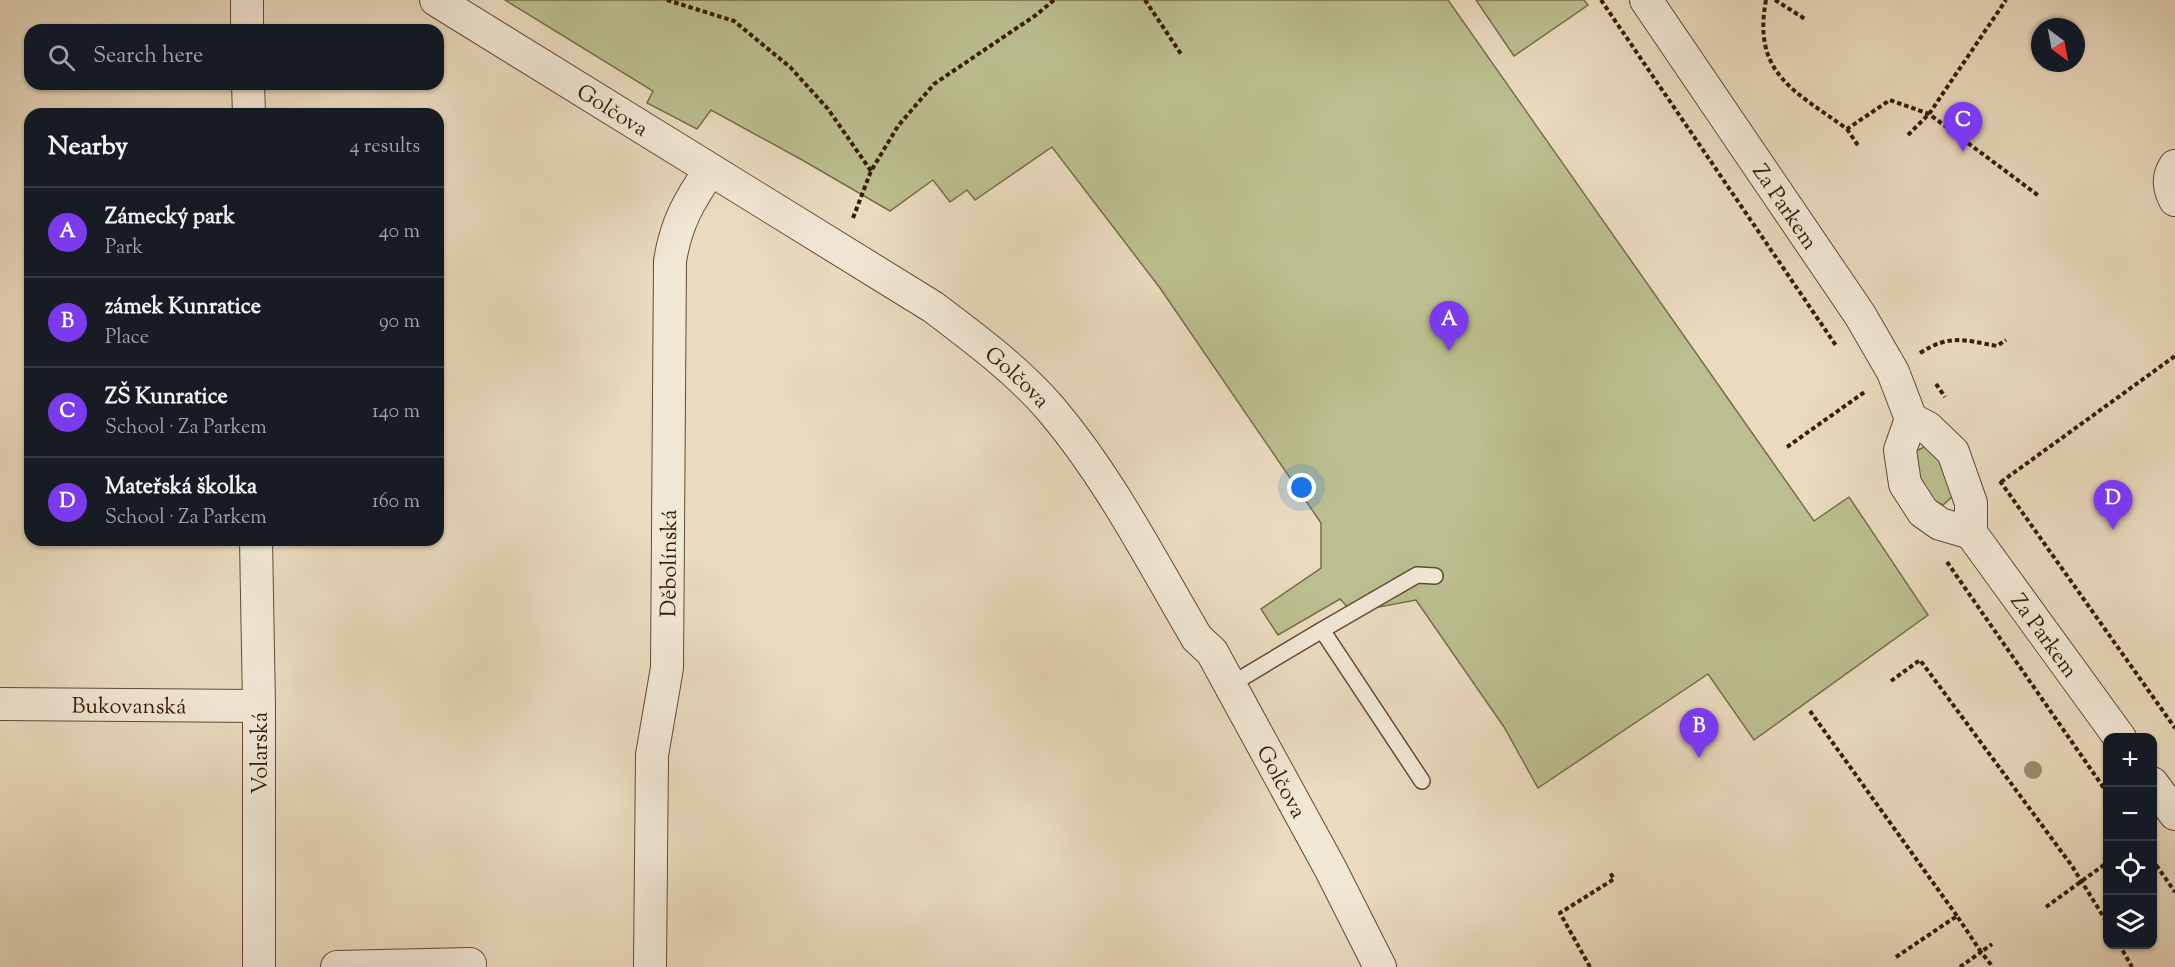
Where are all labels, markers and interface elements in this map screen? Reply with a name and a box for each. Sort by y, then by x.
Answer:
north arrow [2031,18,2085,72]
search box [24,24,444,90]
icon: search [45,41,78,74]
text: Search here [93,41,203,73]
street label: Golčova [569,78,653,146]
pin: C [1944,102,1982,152]
text: Nearby [48,129,128,166]
text: 4 results [349,133,420,162]
street label: Za Parkem [1743,158,1824,257]
text: Zámecký park [105,202,235,234]
text: A [59,218,76,247]
text: 40 m [379,218,420,247]
text: Park [105,234,143,263]
text: zámek Kunratice [105,292,261,324]
pin: A [1430,302,1468,351]
text: B [61,308,74,337]
text: 90 m [379,308,420,337]
text: Place [105,324,149,353]
street label: Golčova [977,340,1056,417]
text: ZŠ Kunratice [105,382,228,414]
text: C [59,398,76,427]
text: 140 m [372,398,420,427]
text: School · Za Parkem [105,414,267,443]
text: Mateřská školka [105,472,257,504]
your location [1287,473,1316,502]
pin: D [2094,480,2132,530]
text: D [60,488,75,517]
text: 160 m [372,488,420,517]
text: School · Za Parkem [105,504,267,533]
street label: Děbolínská [654,509,687,617]
street label: Za Parkem [2001,588,2084,685]
street label: Bukovanská [71,692,187,724]
pin: B [1680,708,1718,758]
street label: Volarská [246,712,278,794]
map controls [2103,733,2157,949]
button: + [2103,733,2157,787]
street label: Golčova [1247,740,1313,825]
button: − [2103,787,2157,841]
button: locate [2103,841,2157,895]
button: layers [2103,895,2157,949]

